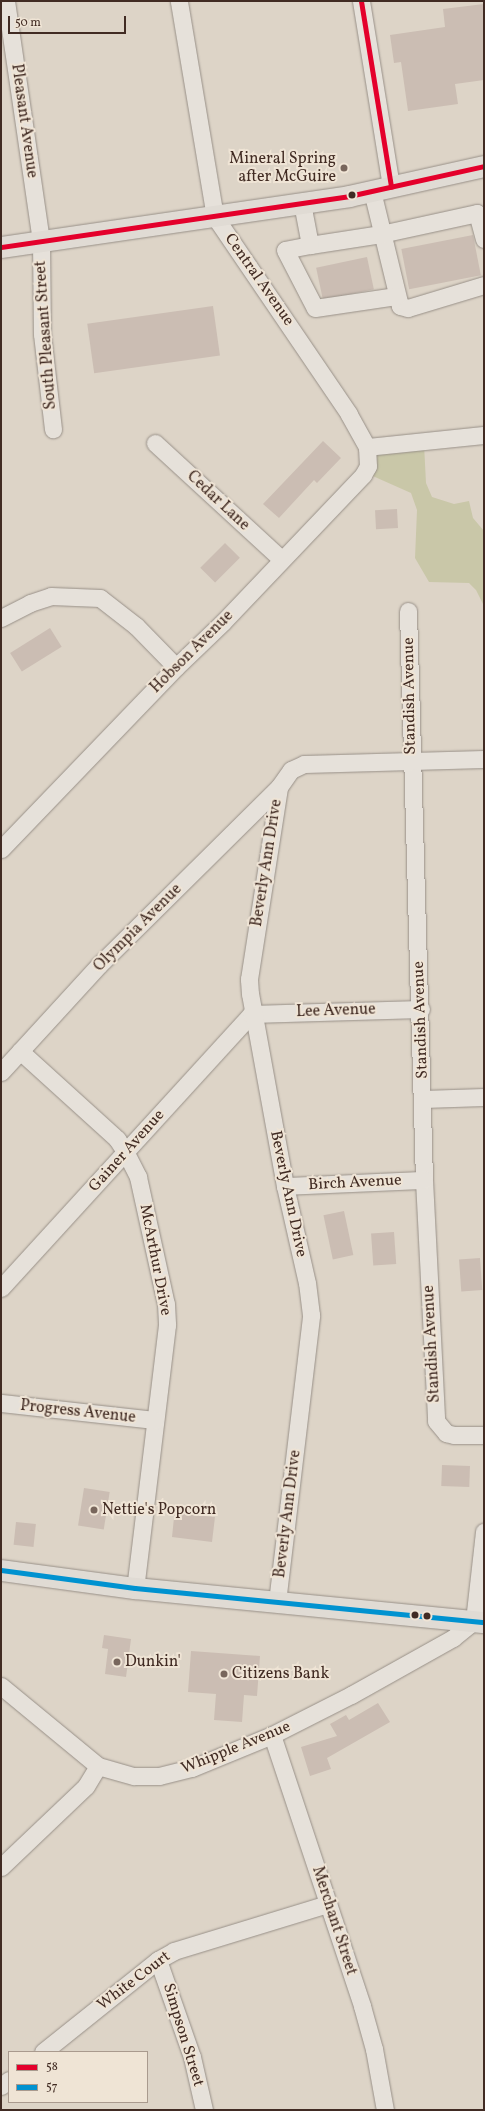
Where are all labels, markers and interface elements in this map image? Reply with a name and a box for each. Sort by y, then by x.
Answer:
scale bar [10,8,128,34]
text: 50 m [15,15,41,31]
street label: Pleasant Avenue [6,63,42,179]
place label: Mineral Spring after McGuire [229,149,336,187]
marker: Mineral Spring after McGuire [339,163,349,173]
unlabelled marker [347,190,357,200]
street label: Central Avenue [220,230,298,330]
street label: South Pleasant Street [31,260,61,410]
street label: Cedar Lane [183,467,253,535]
street label: Hobson Avenue [146,606,238,698]
street label: Standish Avenue [399,637,421,755]
street label: Beverly Ann Drive [247,798,287,928]
street label: Olympia Avenue [90,880,186,976]
street label: Standish Avenue [409,961,433,1079]
street label: Lee Avenue [296,1000,376,1022]
street label: Gainer Avenue [85,1106,169,1196]
street label: Beverly Ann Drive [265,1129,311,1259]
street label: Birch Avenue [308,1171,402,1195]
street label: McArthur Drive [135,1203,175,1317]
street label: Standish Avenue [419,1285,445,1403]
street label: Progress Avenue [19,1396,137,1428]
street label: Beverly Ann Drive [271,1449,305,1579]
place label: Nettie's Popcorn [102,1500,216,1520]
marker: Nettie's Popcorn [89,1505,99,1515]
unlabelled marker [410,1610,420,1620]
unlabelled marker [422,1611,432,1621]
place label: Dunkin' [125,1652,181,1672]
marker: Dunkin' [112,1657,122,1667]
place label: Citizens Bank [232,1664,329,1684]
marker: Citizens Bank [219,1669,229,1679]
street label: Whipple Avenue [178,1717,294,1779]
street label: Merchant Street [307,1864,361,1978]
street label: White Court [94,1947,174,2015]
street label: Simpson Street [158,1981,208,2089]
legend [8,2051,148,2103]
text: 58 [46,2059,58,2075]
text: 57 [46,2079,58,2095]

